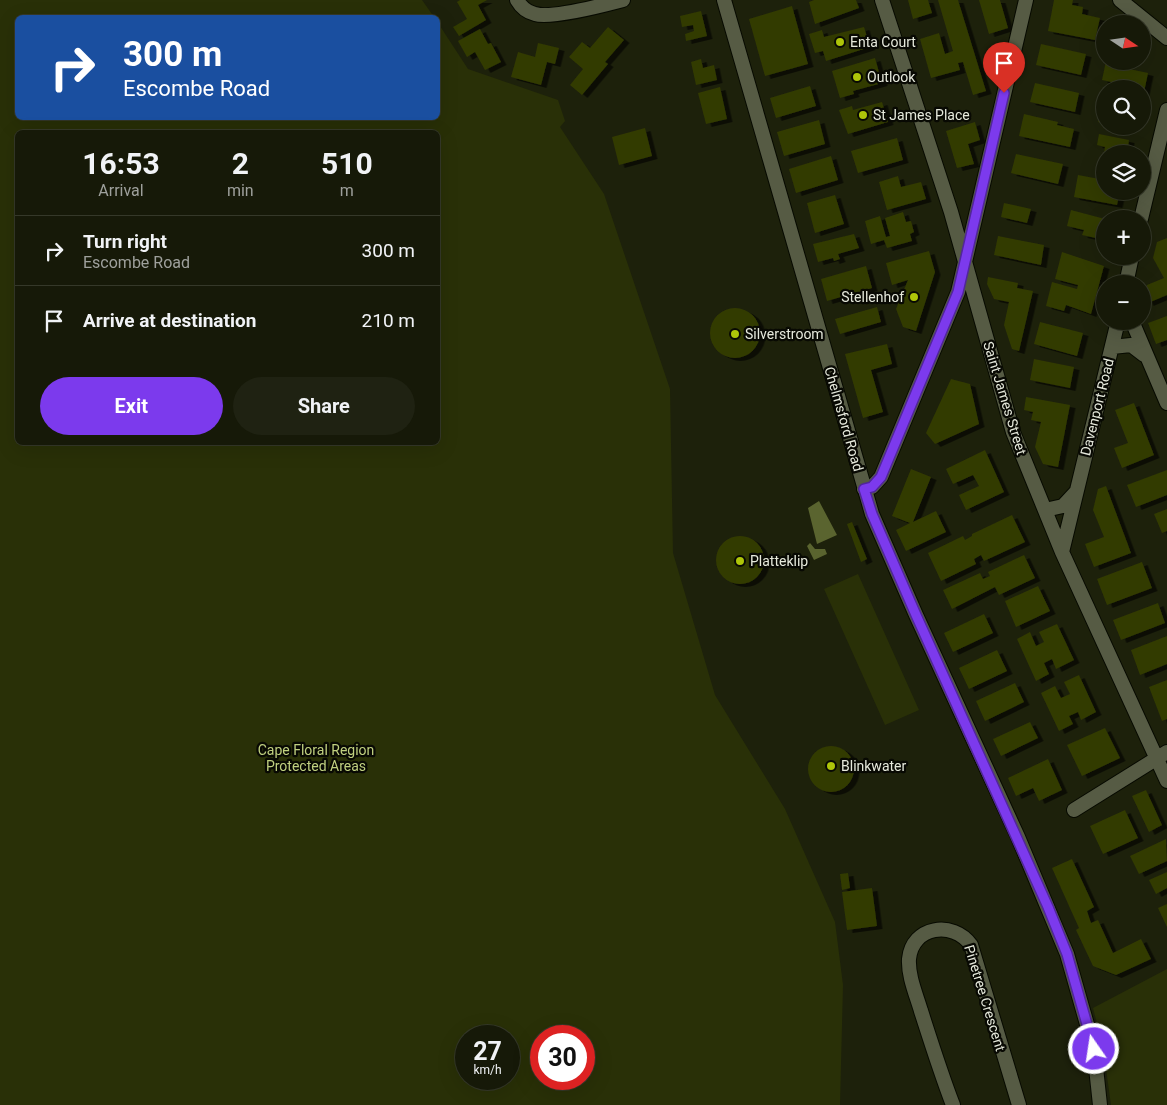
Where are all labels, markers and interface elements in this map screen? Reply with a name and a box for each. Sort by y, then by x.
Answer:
north arrow [1096,15,1151,70]
map controls [1096,15,1151,330]
text: 300 m [123,34,222,75]
place label: Enta Court [850,34,916,50]
icon: right [40,35,105,100]
marker: Enta Court [834,36,846,48]
pin [983,42,1025,93]
icon: arrive [990,49,1018,77]
place label: Outlook [867,69,916,85]
marker: Outlook [851,71,863,83]
text: Escombe Road [123,76,270,101]
button: search [1096,80,1151,135]
place label: St James Place [873,107,970,123]
marker: St James Place [857,109,869,121]
button: layers [1096,145,1151,200]
text: 16:53 [82,146,160,181]
text: 2 [232,146,249,181]
text: 510 [321,146,373,181]
text: Arrival [98,181,144,200]
text: min [227,181,254,200]
text: m [340,181,354,200]
button: + [1096,210,1151,265]
text: Turn right [83,230,167,253]
icon: right [40,237,68,265]
text: 300 m [362,239,415,262]
text: Escombe Road [83,253,190,272]
button: − [1096,275,1151,330]
place label: Stellenhof [841,289,904,305]
marker: Stellenhof [908,291,920,303]
icon: arrive [40,307,68,335]
text: Arrive at destination [83,309,256,332]
text: 210 m [362,309,415,332]
place label: Silverstroom [745,326,824,342]
marker: Silverstroom [729,328,741,340]
street label: Saint James Street [980,339,1030,457]
street label: Davenport Road [1077,357,1117,457]
street label: Chelmsford Road [821,365,867,473]
button: Exit [40,377,223,435]
button: Share [233,377,415,435]
place label: Platteklip [750,553,808,569]
marker: Platteklip [734,555,746,567]
park label: Cape Floral Region Protected Areas [258,742,374,774]
place label: Blinkwater [841,758,906,774]
marker: Blinkwater [825,760,837,772]
street label: Pinetree Crescent [961,943,1009,1053]
position arrow [1067,1022,1119,1074]
speed limit sign: 30 [530,1025,595,1090]
text: 27 [473,1037,502,1066]
text: km/h [473,1063,502,1077]

